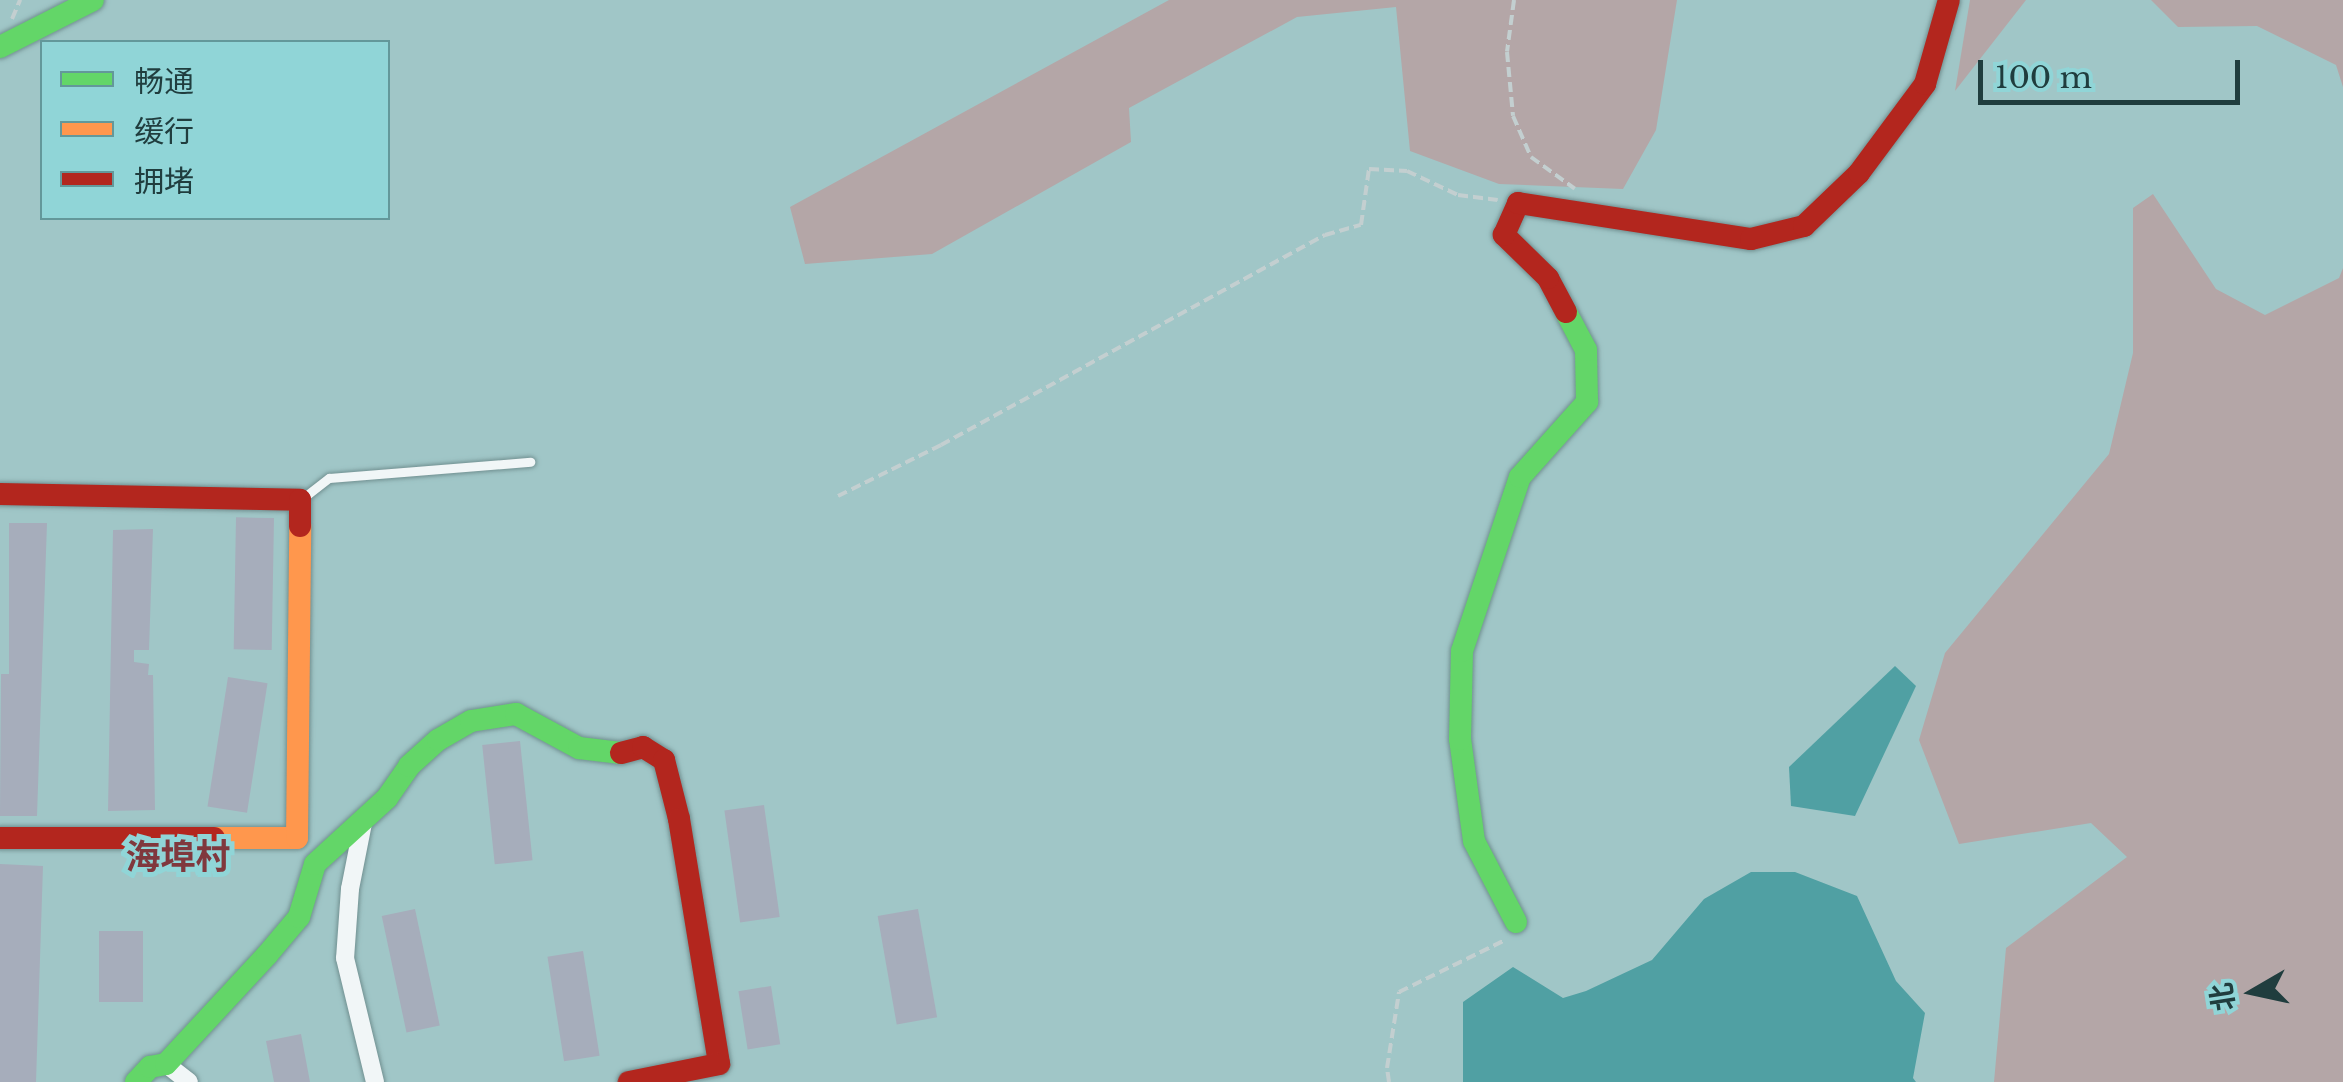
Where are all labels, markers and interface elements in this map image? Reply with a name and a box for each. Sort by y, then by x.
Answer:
legend [40,40,390,220]
scale bar [1983,40,2246,102]
text: 100 m [1995,59,2092,96]
text: 畅通 [134,63,194,100]
text: 缓行 [134,113,194,150]
text: 拥堵 [134,163,194,200]
district label: 海埠村 [126,836,230,878]
north arrow [2203,942,2303,1042]
text: 北 [2203,980,2242,1013]

